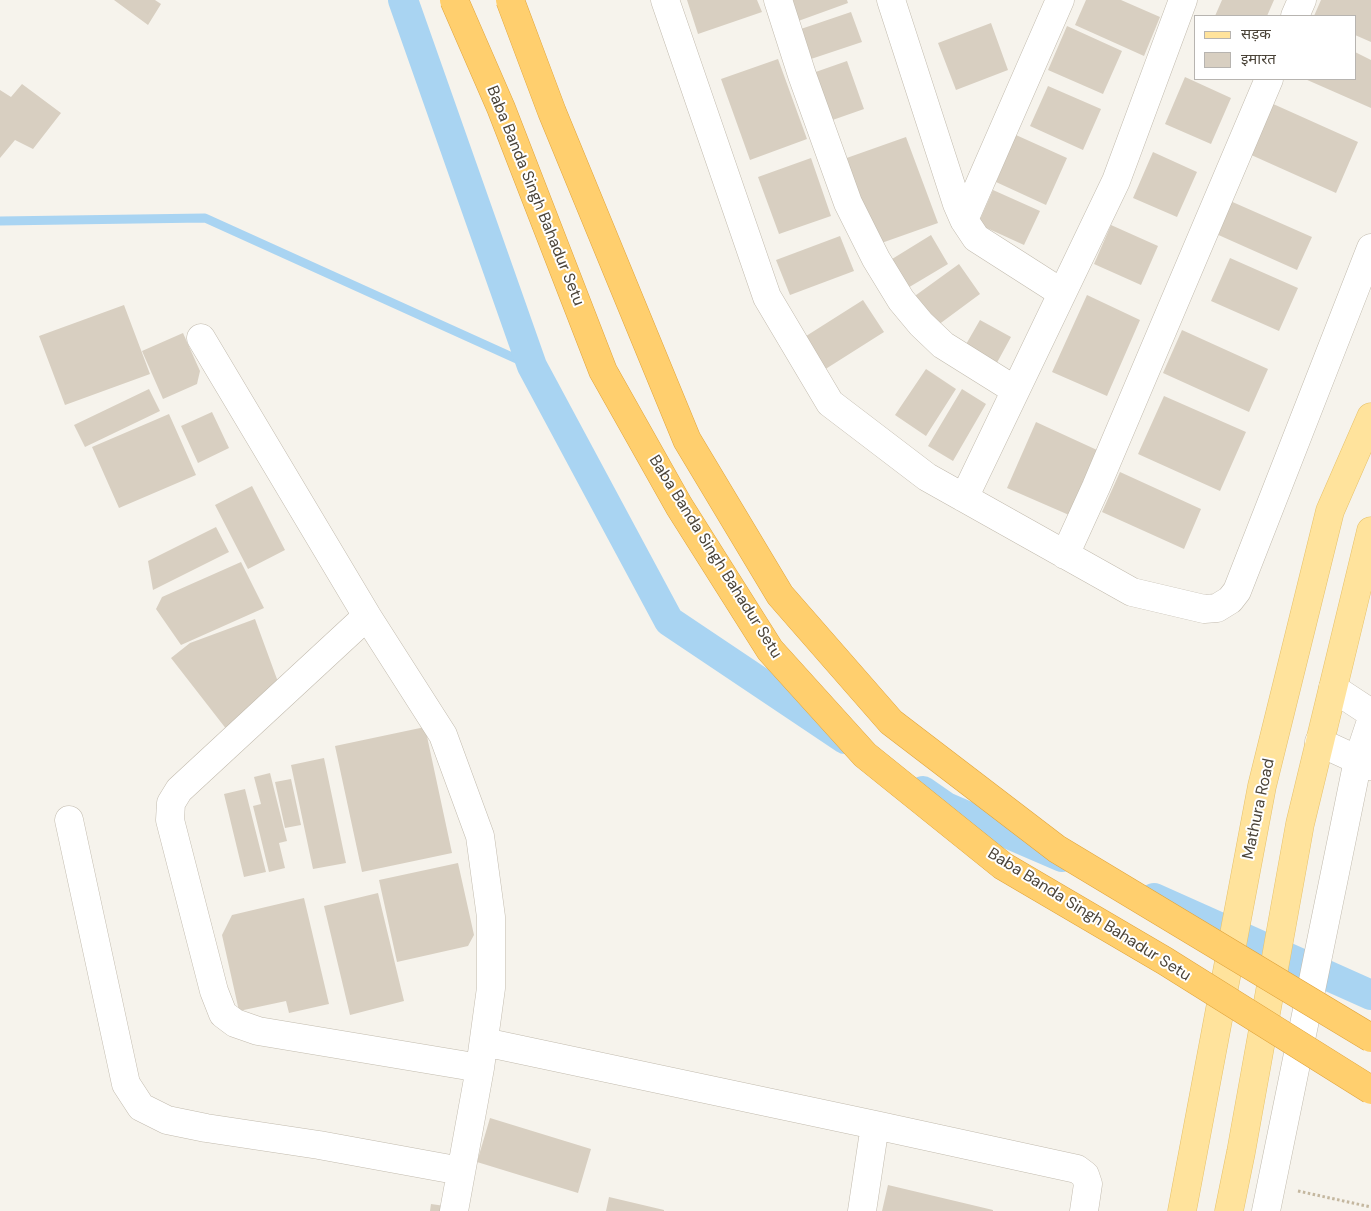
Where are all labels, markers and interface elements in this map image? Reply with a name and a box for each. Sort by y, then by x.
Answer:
legend [1194,15,1356,80]
text: सड़क [1241,24,1271,44]
text: इमारत [1241,49,1276,69]
street label: Baba Banda Singh Bahadur Setu [482,83,588,309]
street label: Baba Banda Singh Bahadur Setu [644,452,786,662]
street label: Mathura Road [1239,757,1279,861]
street label: Baba Banda Singh Bahadur Setu [984,844,1194,986]

